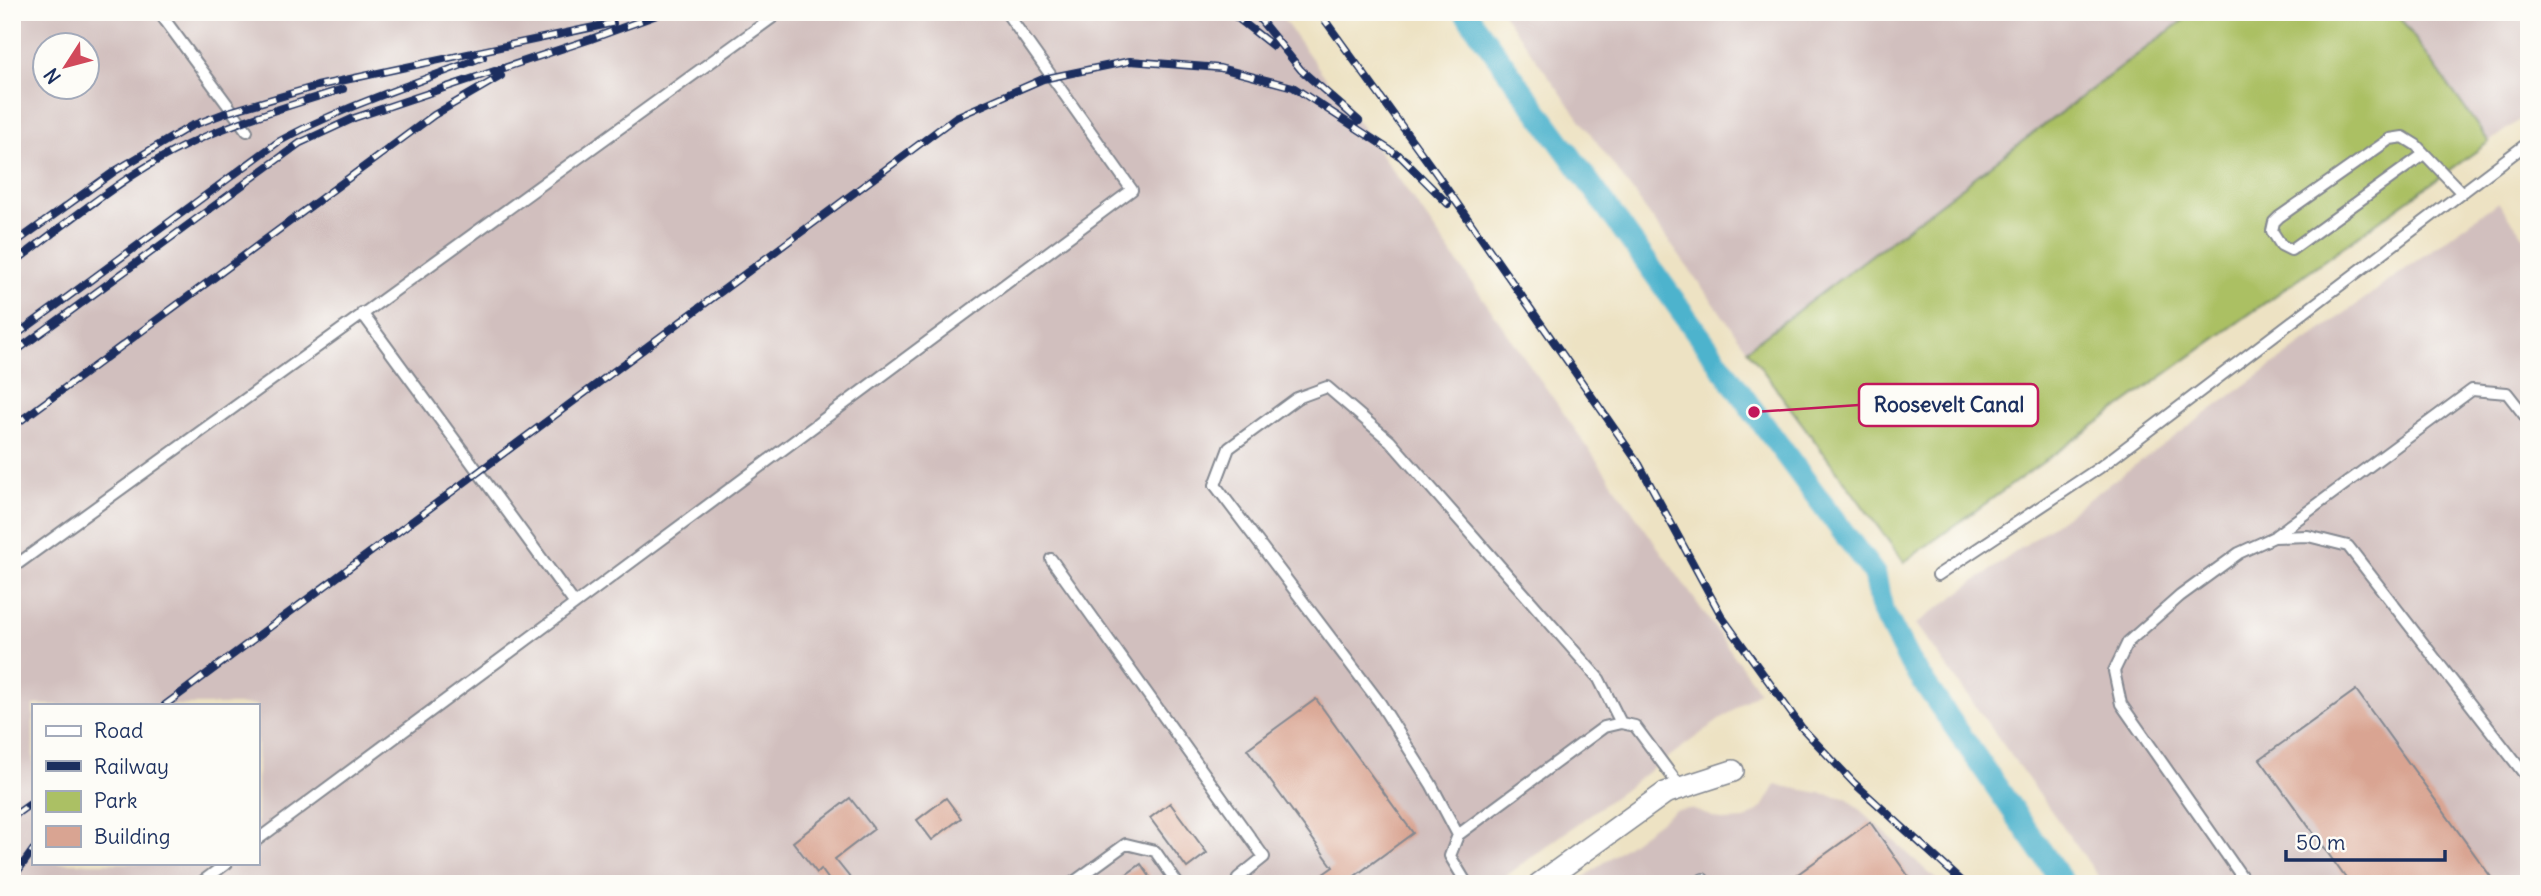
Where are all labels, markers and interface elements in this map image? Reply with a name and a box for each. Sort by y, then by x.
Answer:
north arrow [32,32,102,102]
text: N [39,64,66,88]
callout: Roosevelt Canal [1859,384,2038,426]
text: Roosevelt Canal [1874,391,2024,418]
legend [32,704,259,864]
text: Road [94,717,143,744]
text: Railway [94,753,169,780]
text: Park [94,787,137,814]
scale bar [2286,819,2445,863]
text: Building [94,823,170,850]
text: 50 m [2296,829,2345,856]

